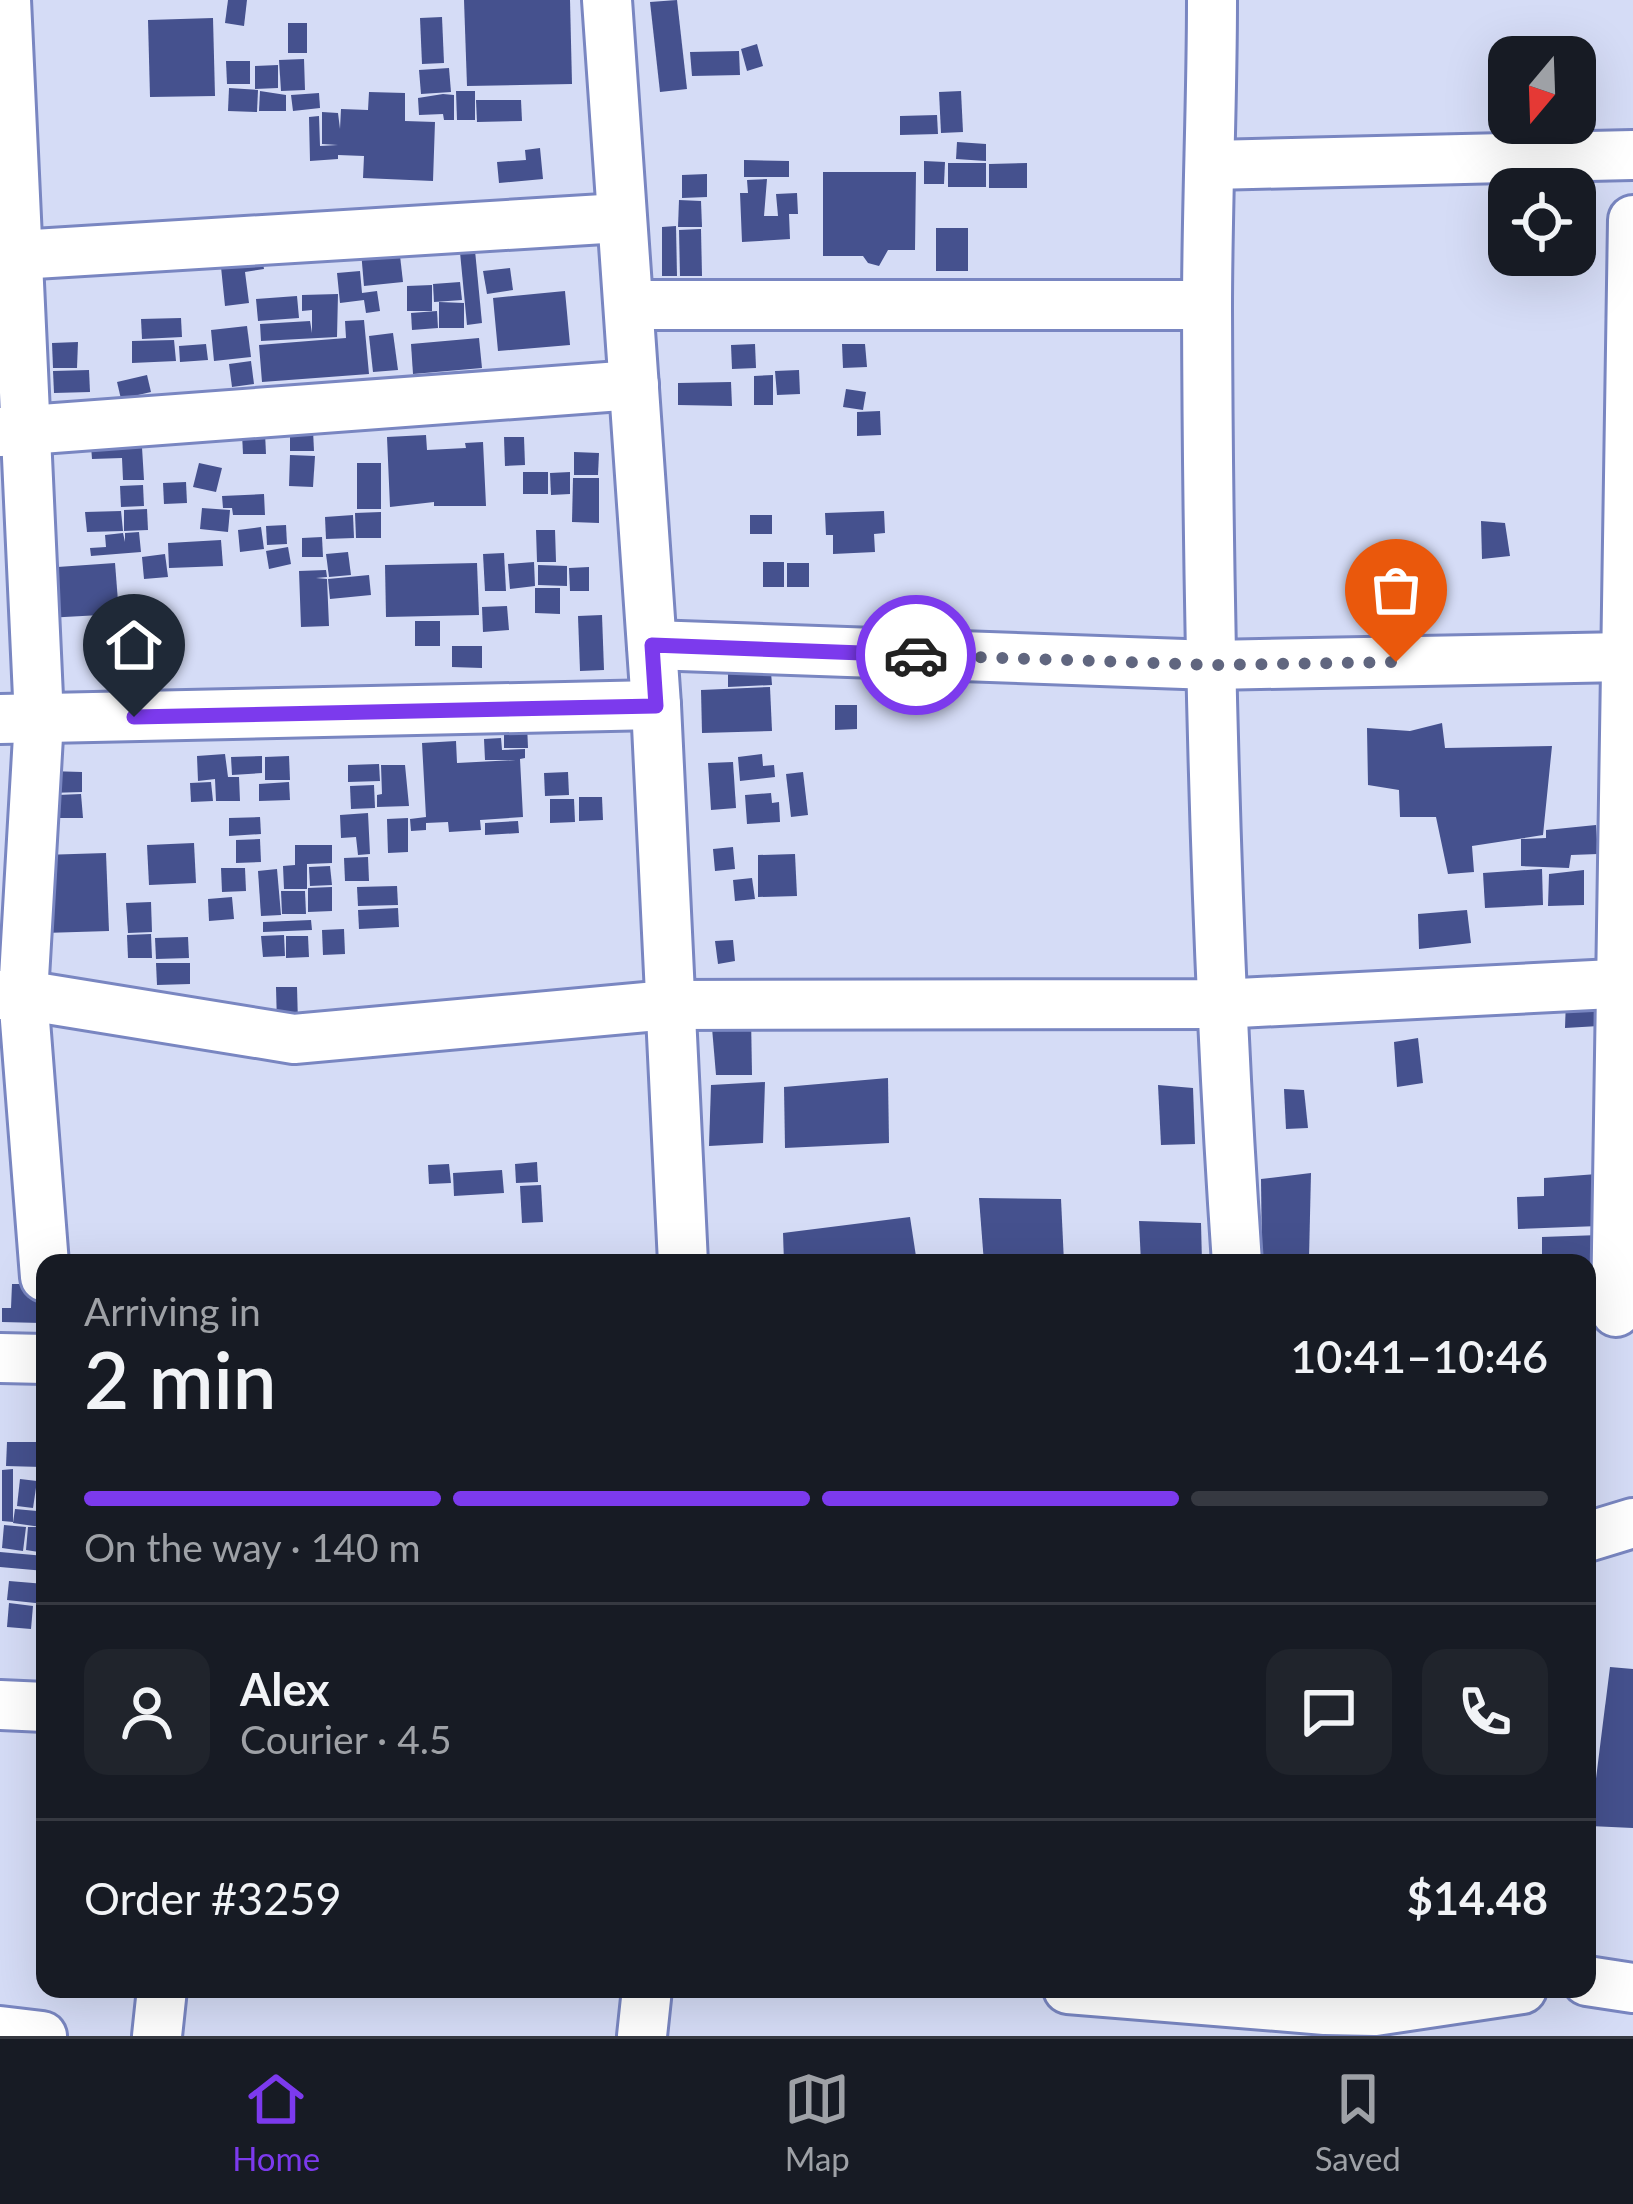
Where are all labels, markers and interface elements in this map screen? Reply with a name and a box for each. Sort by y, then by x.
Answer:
north arrow [1488,36,1596,144]
map controls [1488,36,1596,276]
button: locate [1488,168,1596,276]
pin [1345,539,1447,662]
icon: bag [1363,557,1429,623]
pin [83,594,185,717]
courier [856,595,976,715]
icon: home [101,612,167,678]
icon: car [883,622,949,688]
text: Arriving in [84,1288,261,1334]
text: 10:41–10:46 [1290,1329,1548,1383]
text: 2 min [84,1332,277,1426]
text: On the way · 140 m [84,1524,421,1570]
button: person [84,1649,210,1775]
button: chat [1266,1649,1392,1775]
button: phone [1422,1649,1548,1775]
text: Alex [240,1662,330,1716]
text: Courier · 4.5 [240,1716,452,1762]
text: Order #3259 [84,1871,342,1925]
text: $14.48 [1407,1871,1548,1925]
tab: Home [232,2066,320,2178]
tab: Map [784,2066,850,2178]
tab: Saved [1315,2066,1401,2178]

